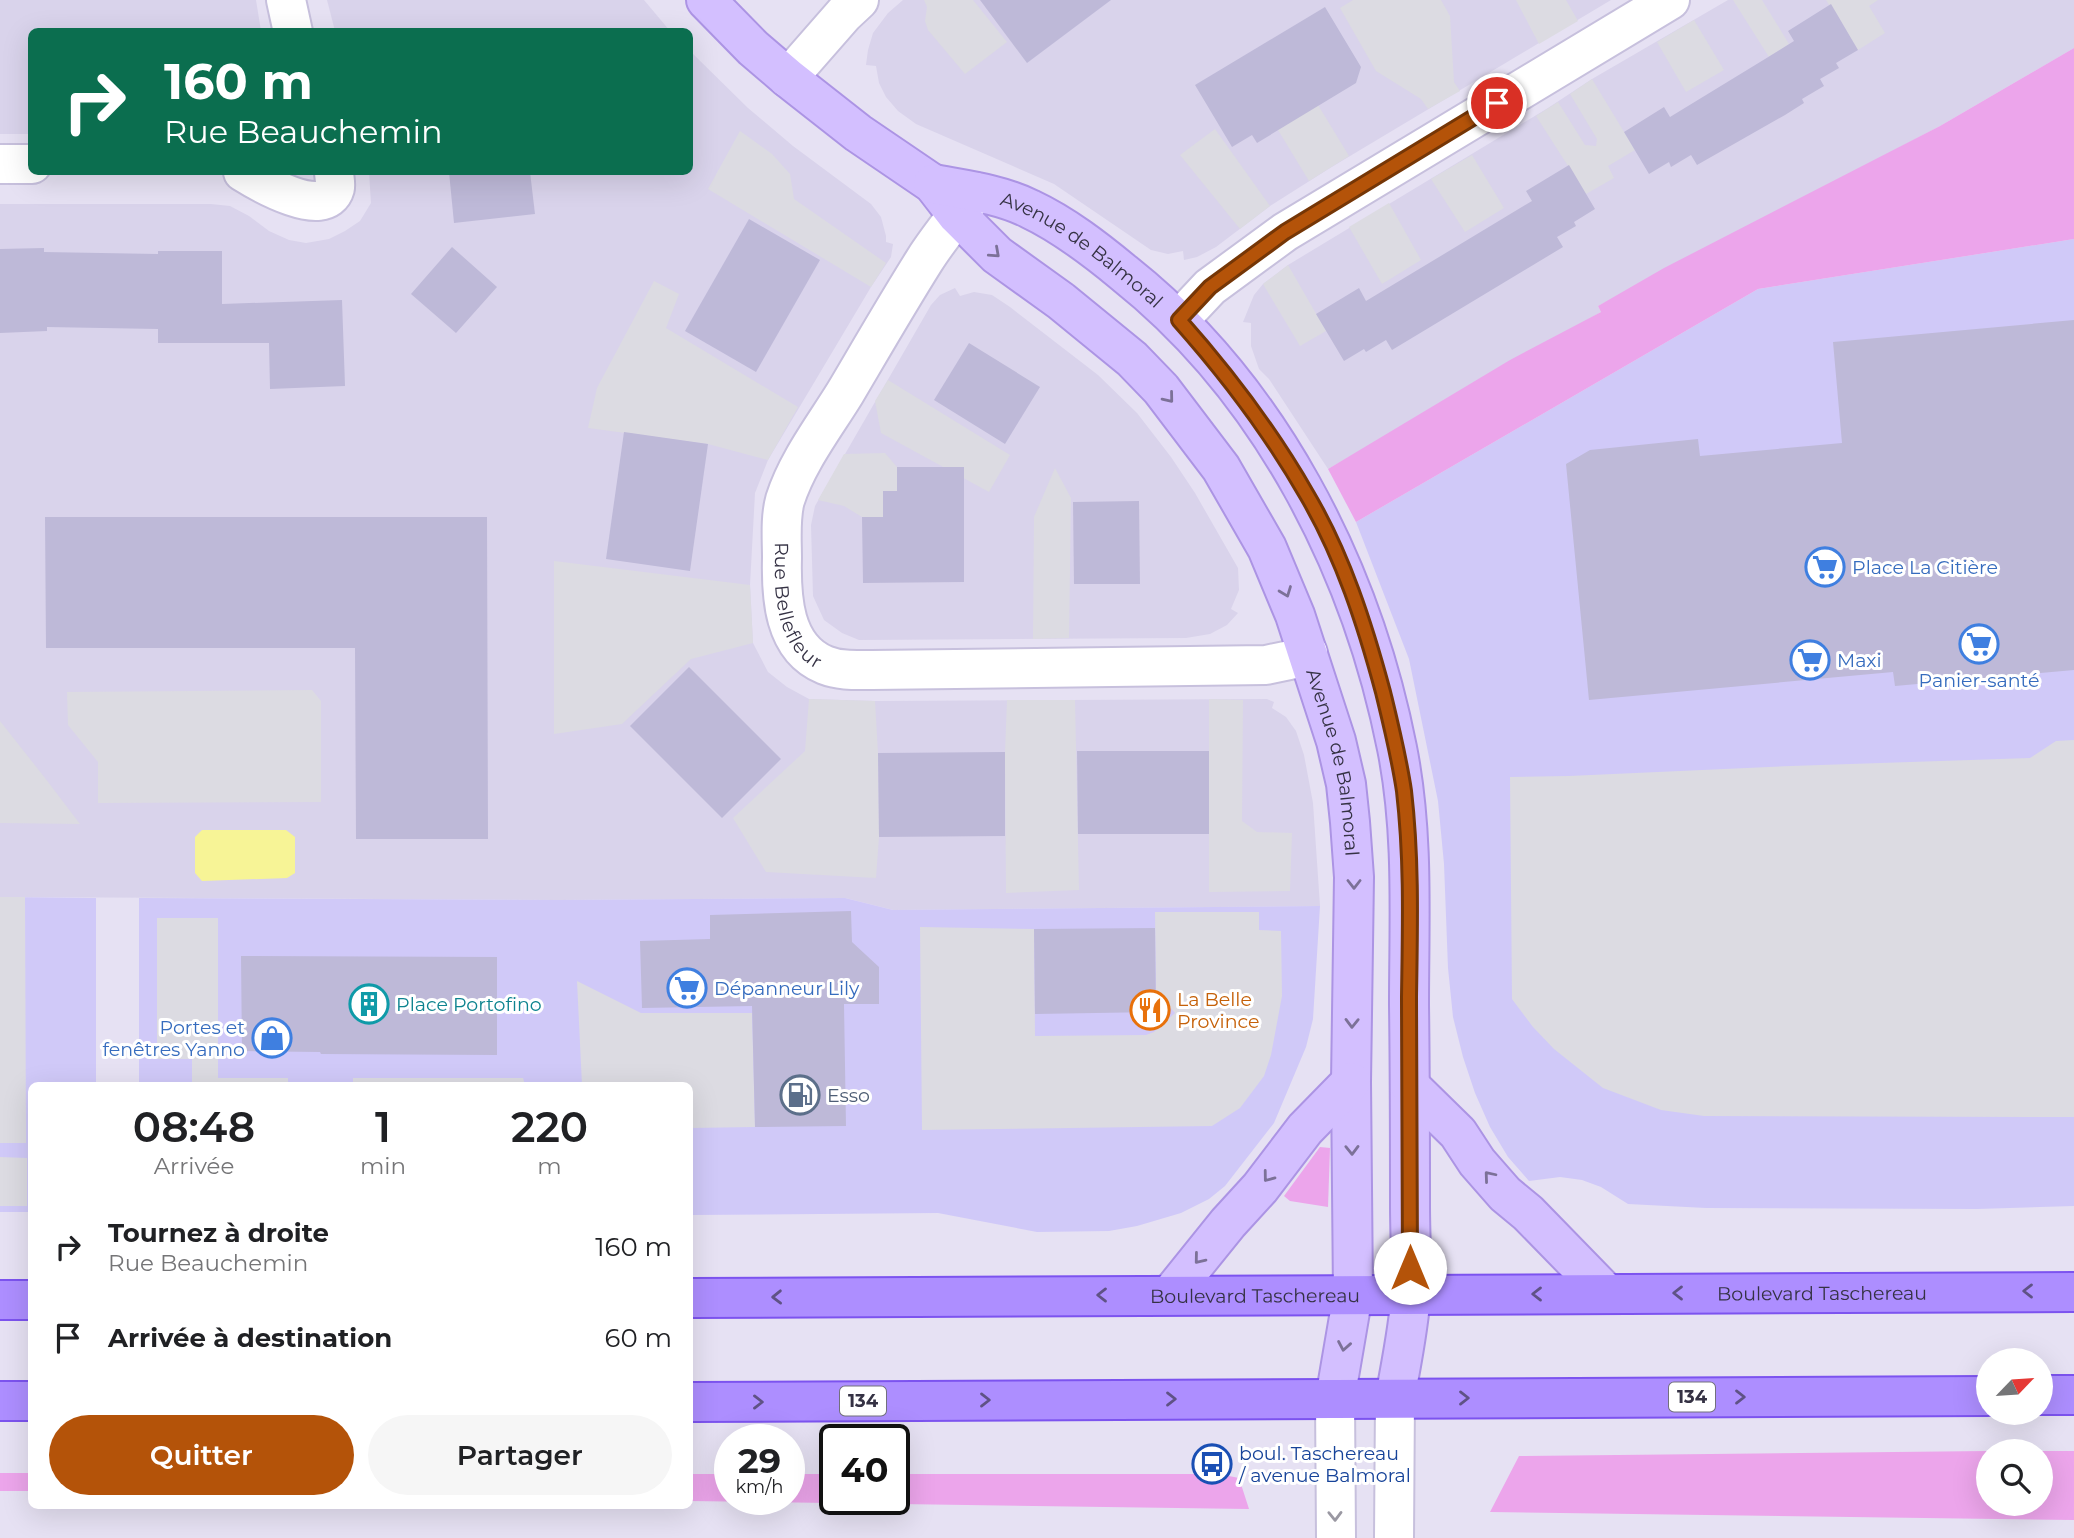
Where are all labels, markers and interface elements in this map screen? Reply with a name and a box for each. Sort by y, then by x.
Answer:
text: 160 m [164,52,313,111]
icon: right [49,56,140,147]
pin [1467,73,1527,133]
icon: arrive [1478,84,1516,122]
text: Rue Beauchemin [164,112,443,151]
street label: Avenue de Balmoral [998,187,1168,313]
one-way arrow [987,244,1000,257]
one-way arrow [1161,390,1173,403]
street label: Rue Bellefleur [770,542,826,673]
supermarket icon: Place La Citière [1804,546,1846,588]
place label: Place La Citière [1852,556,1998,579]
one-way arrow [1277,586,1291,598]
supermarket icon: Panier-santé [1958,623,2000,665]
supermarket icon: Maxi [1789,639,1831,681]
place label: Maxi [1837,649,1882,672]
street label: Avenue de Balmoral [1301,666,1363,857]
place label: Panier-santé [1919,669,2039,692]
one-way arrow [1346,879,1362,889]
supermarket icon: Dépanneur Lily [666,967,708,1009]
place label: Dépanneur Lily [714,977,860,1000]
building icon: Place Portofino [348,983,390,1025]
place label: La Belle Province [1177,988,1259,1033]
restaurant icon: La Belle Province [1129,989,1171,1031]
place label: Place Portofino [396,993,542,1016]
place label: Portes et fenêtres Yanno [102,1016,245,1061]
shop icon: Portes et fenêtres Yanno [251,1017,293,1059]
one-way arrow [1344,1018,1360,1029]
fuel station icon: Esso [779,1074,821,1116]
place label: Esso [827,1084,870,1107]
text: 08:48 [133,1101,255,1153]
text: 1 [375,1101,391,1153]
text: 220 [511,1101,588,1153]
one-way arrow [1345,1145,1360,1156]
text: Arrivée [154,1152,234,1180]
text: min [360,1152,406,1180]
text: m [537,1152,562,1180]
one-way arrow [1264,1169,1276,1182]
one-way arrow [1485,1172,1497,1185]
text: Tournez à droite [108,1217,329,1249]
icon: right [49,1228,87,1266]
text: 160 m [595,1231,672,1263]
position arrow [1373,1231,1447,1305]
text: Rue Beauchemin [108,1249,308,1277]
one-way arrow [1195,1250,1207,1263]
street label: Boulevard Taschereau [1717,1282,1927,1306]
one-way arrow [2022,1283,2033,1299]
street label: Boulevard Taschereau [1150,1284,1360,1308]
one-way arrow [1673,1285,1683,1301]
one-way arrow [1532,1286,1542,1302]
one-way arrow [1096,1287,1107,1303]
one-way arrow [771,1289,782,1305]
icon: arrive [49,1319,87,1357]
text: Arrivée à destination [108,1322,392,1354]
text: 60 m [605,1322,672,1354]
one-way arrow [1337,1341,1352,1352]
north arrow [1976,1348,2053,1424]
map controls [1976,1348,2053,1516]
road number: 134 [1669,1382,1715,1412]
road number: 134 [840,1386,886,1416]
one-way arrow [1735,1389,1746,1405]
one-way arrow [1459,1390,1469,1406]
one-way arrow [1166,1391,1177,1407]
one-way arrow [980,1392,991,1408]
one-way arrow [753,1394,763,1410]
button: Quitter [49,1415,354,1495]
button: Partager [368,1415,672,1495]
speed limit sign: 40 [819,1424,910,1515]
text: 29 [738,1439,781,1482]
button: search [1976,1439,2053,1516]
place label: boul. Taschereau / avenue Balmoral [1238,1442,1411,1487]
bus stop icon: boul. Taschereau / avenue Balmoral [1191,1443,1233,1485]
text: km/h [735,1476,784,1498]
one-way arrow [1328,1511,1343,1522]

